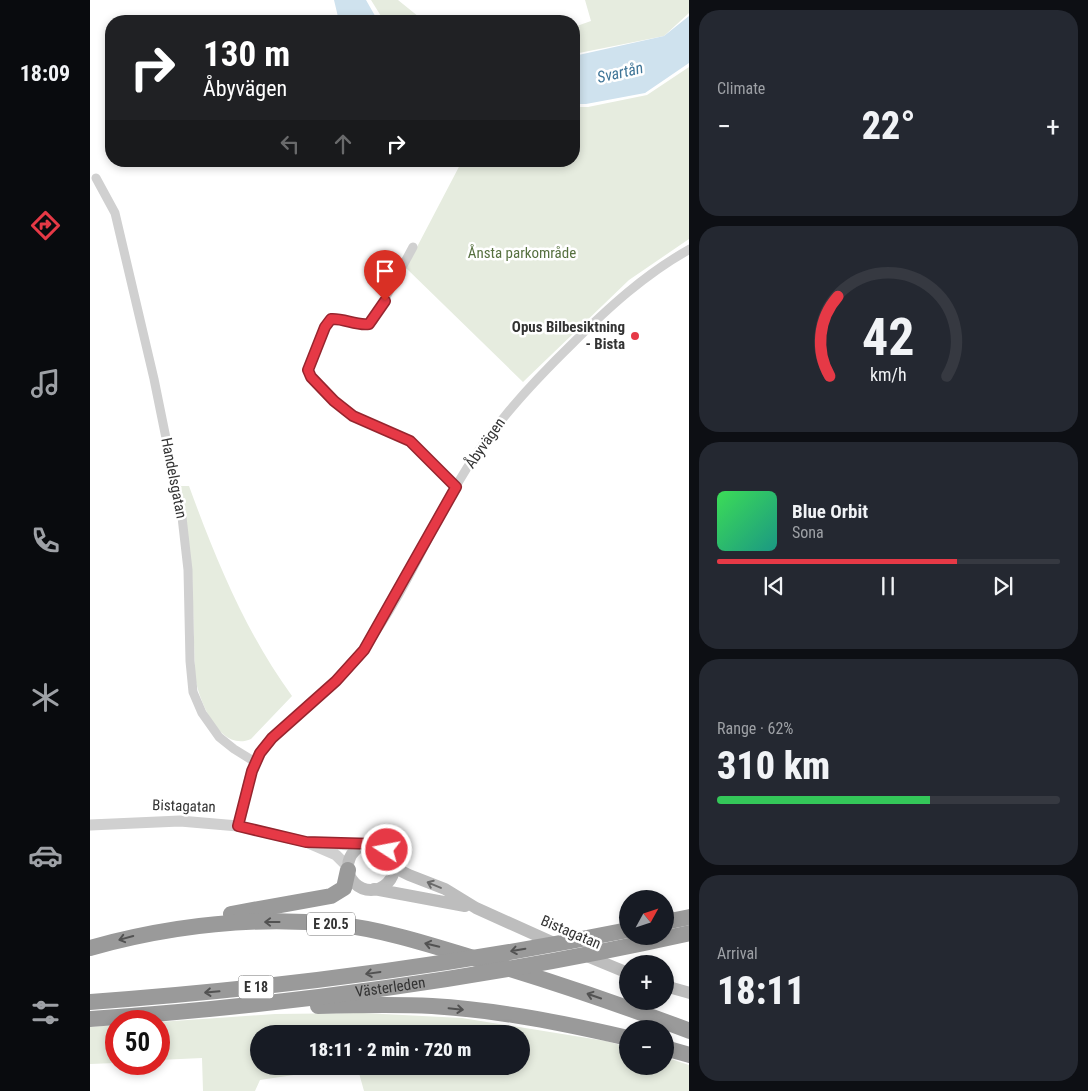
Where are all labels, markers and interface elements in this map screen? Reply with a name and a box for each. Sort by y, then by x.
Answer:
text: 130 m [203,34,290,75]
icon: right [120,35,185,100]
water label: Svartån [595,58,645,87]
text: 18:09 [20,61,70,86]
text: Åbyvägen [203,76,287,101]
text: Climate [717,79,765,98]
text: 22° [862,104,915,148]
text: − [717,110,731,143]
text: + [1046,110,1060,143]
icon: left [276,130,304,158]
icon: ahead [329,130,357,158]
icon: right [382,130,410,158]
icon: directions [28,208,63,243]
park label: Ånsta parkområde [468,244,576,262]
pin [364,250,406,301]
icon: arrive [371,257,399,285]
text: 42 [862,307,915,368]
place label: Opus Bilbesiktning - Bista [512,318,625,353]
marker: Opus Bilbesiktning - Bista [629,330,641,342]
text: km/h [870,364,907,385]
icon: music [28,366,63,401]
street label: Åbyvägen [461,414,509,472]
street label: Handelsgatan [157,436,191,520]
text: Blue Orbit [792,500,868,523]
icon: phone [28,523,63,558]
text: Sona [792,523,824,542]
icon: previous [760,572,788,600]
icon: pause [874,572,902,600]
icon: next [989,572,1017,600]
icon: climate [28,680,63,715]
text: Range · 62% [717,719,793,738]
text: 310 km [717,744,830,788]
street label: Bistagatan [152,796,216,816]
position arrow [360,823,412,875]
icon: car [28,838,63,873]
one-way arrow [426,879,441,888]
north arrow [619,890,674,945]
map controls [619,890,674,1075]
street label: Bistagatan [538,911,604,953]
road number: E 20.5 [307,912,355,936]
one-way arrow [264,917,280,927]
one-way arrow [118,934,134,943]
one-way arrow [425,940,441,949]
text: Arrival [717,944,758,963]
one-way arrow [510,946,526,956]
button: + [619,955,674,1010]
one-way arrow [366,968,382,978]
text: 18:11 [717,969,805,1013]
street label: Västerleden [354,973,426,1001]
road number: E 18 [238,976,274,999]
one-way arrow [204,987,220,997]
one-way arrow [587,991,602,1000]
icon: filters [28,995,63,1030]
one-way arrow [448,1004,464,1013]
speed limit sign: 50 [105,1010,170,1075]
button: − [619,1020,674,1075]
text: 18:11 · 2 min · 720 m [309,1038,471,1061]

